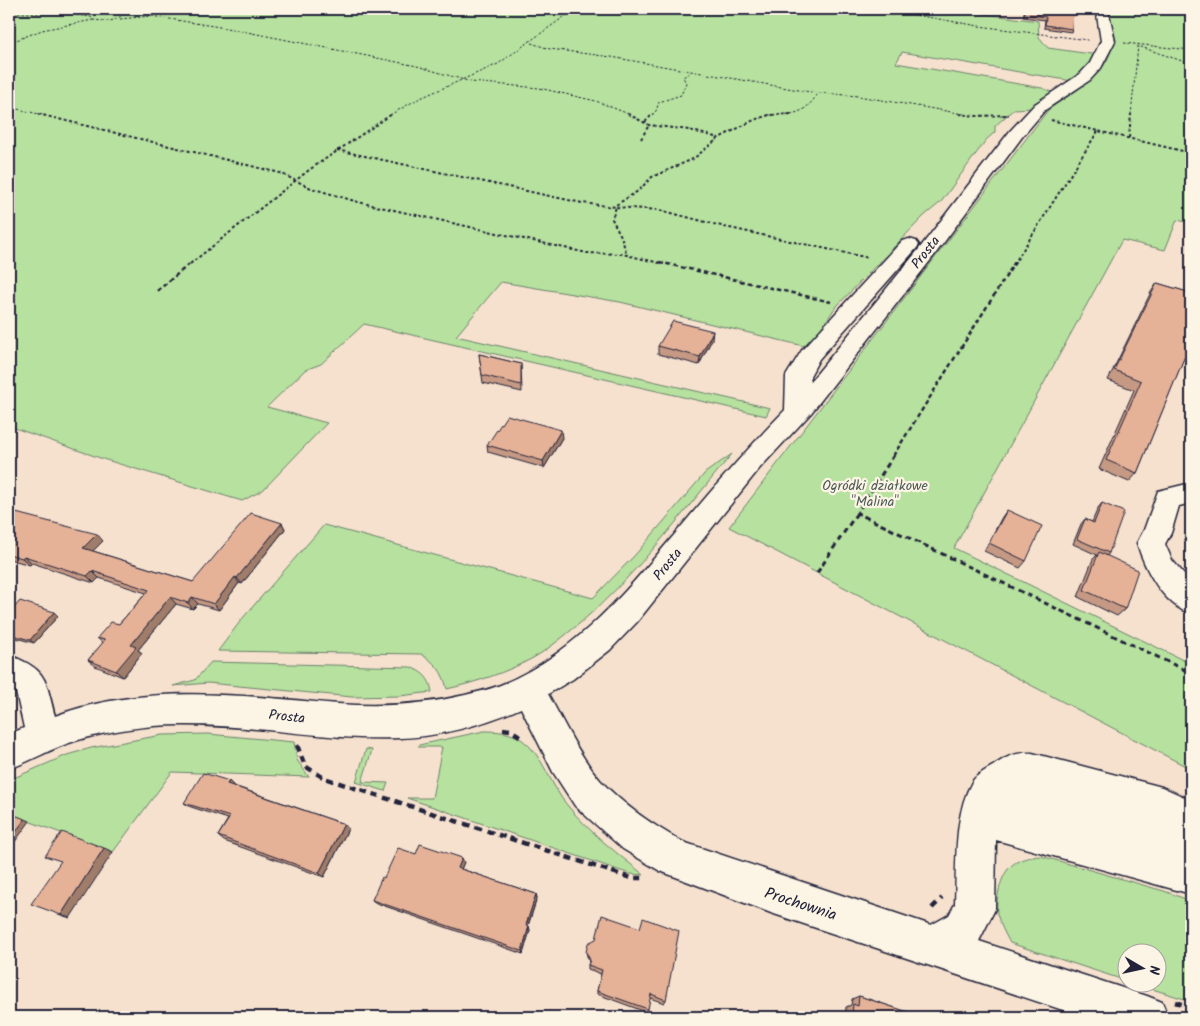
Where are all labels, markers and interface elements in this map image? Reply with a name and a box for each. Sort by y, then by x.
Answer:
street label: Prosta [906,231,946,274]
park label: Ogródki działkowe "Malina" [822,475,928,513]
street label: Prosta [648,544,688,586]
street label: Prosta [268,704,306,730]
street label: Prochownia [761,881,840,928]
north arrow [1118,944,1168,994]
text: N [1142,964,1165,976]

